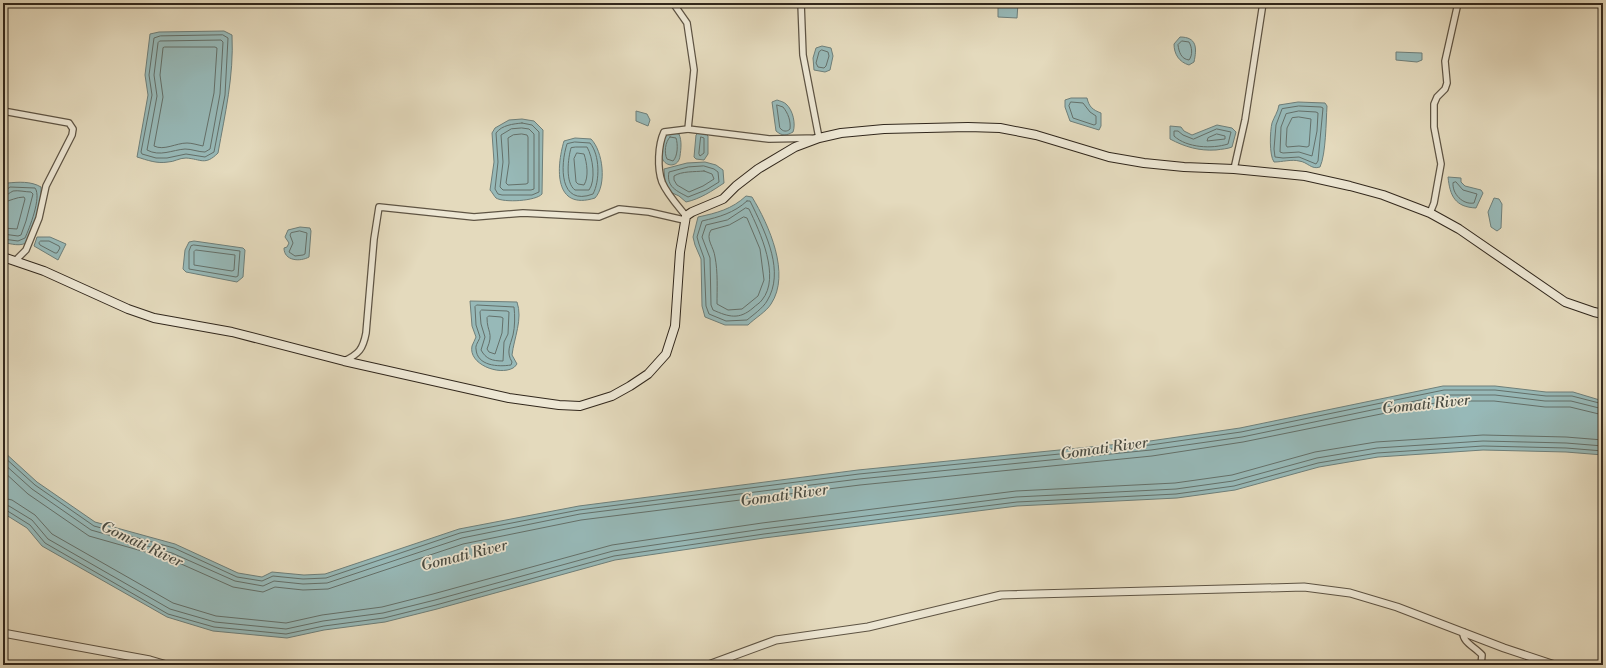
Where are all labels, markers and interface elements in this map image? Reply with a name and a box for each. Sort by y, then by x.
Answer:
water label: Gomati River [1381,390,1472,419]
water label: Gomati River [1059,433,1150,464]
water label: Gomati River [739,480,830,511]
water label: Gomati River [98,517,186,572]
water label: Gomati River [419,535,510,575]

